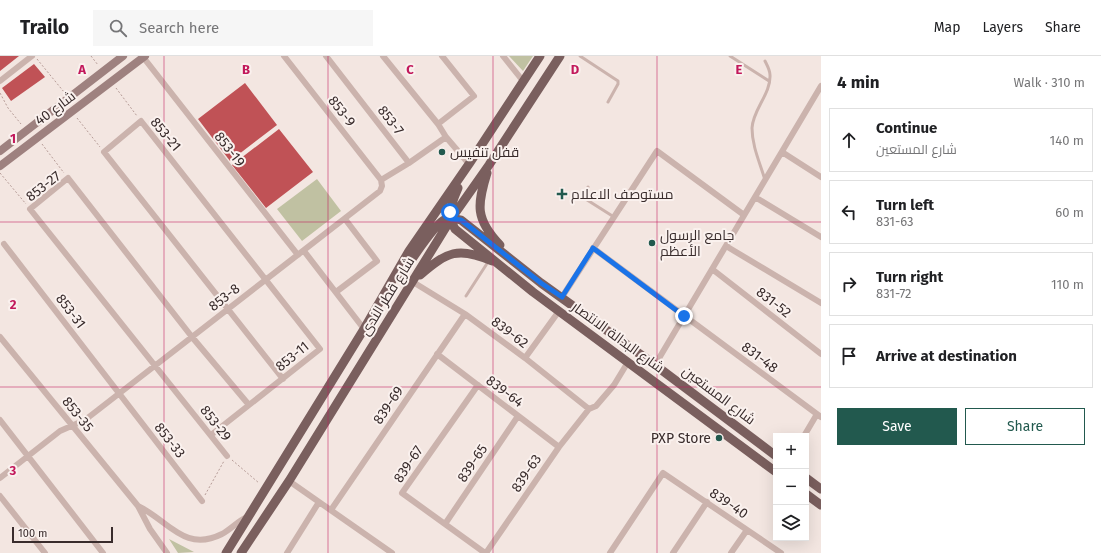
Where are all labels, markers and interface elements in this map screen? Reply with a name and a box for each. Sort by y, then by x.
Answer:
search box [93,10,373,46]
text: Trailo [20,16,69,39]
icon: search [107,17,129,39]
text: Search here [139,19,219,37]
text: Map [934,19,960,36]
text: Layers [982,19,1023,36]
text: Share [1045,19,1081,36]
text: A [77,62,86,77]
text: B [242,62,250,77]
text: C [406,62,414,77]
text: D [571,62,580,77]
text: E [736,62,743,77]
text: 4 min [837,72,880,93]
text: Walk · 310 m [1014,75,1085,90]
street label: شارع 40 [32,88,79,129]
street label: 853-9 [324,92,359,130]
street label: 853-7 [374,102,407,138]
street label: 853-21 [147,114,185,155]
text: Continue [876,119,937,137]
street label: 853-19 [211,128,249,170]
icon: ahead [838,129,860,151]
text: 1 [10,131,16,146]
text: 140 m [1050,133,1084,148]
text: شارع المستعين [876,142,957,157]
place label: قفل تنفيس [450,144,519,161]
marker: قفل تنفيس [437,147,447,157]
street label: 853-27 [23,168,64,205]
place label: مستوصف الاعلام [571,186,673,204]
marker: مستوصف الاعلام [556,188,568,200]
text: Turn left [876,196,934,214]
icon: left [838,201,860,223]
route start [441,203,459,221]
text: 60 m [1055,205,1084,220]
text: 831-63 [876,214,913,229]
place label: جامع الرسول الأعظم [660,227,734,261]
marker: جامع الرسول الأعظم [647,238,657,248]
street label: شارع قطر الندى [357,254,418,339]
text: Turn right [876,268,943,286]
icon: right [838,273,860,295]
text: 110 m [1051,277,1084,292]
street label: 853-8 [205,280,244,315]
street label: 831-52 [753,283,795,321]
text: 831-72 [876,286,911,301]
street label: 853-31 [52,291,89,332]
text: 2 [10,297,17,312]
street label: شارع البدالة الانتصار [567,298,667,377]
route end [675,307,693,325]
street label: 839-62 [488,313,532,352]
street label: 853-11 [272,338,313,375]
street label: 831-48 [738,338,781,377]
icon: arrive [838,345,860,367]
text: Arrive at destination [876,347,1017,365]
street label: شارع المستعين [679,362,758,428]
street label: 839-64 [483,372,527,411]
street label: 839-69 [370,383,407,428]
street label: 853-35 [58,393,97,435]
street label: 853-29 [196,402,235,445]
button: Save [837,408,957,445]
button: Share [965,408,1085,445]
street label: 853-33 [150,419,189,461]
place label: PXP Store [651,430,711,447]
marker: PXP Store [714,433,724,443]
map controls [773,433,809,541]
button: + [773,433,809,469]
street label: 839-65 [454,441,491,485]
street label: 839-67 [390,443,427,486]
street label: 839-63 [508,451,545,495]
text: 3 [9,463,17,478]
button: − [773,469,809,505]
street label: 839-40 [706,484,751,522]
button: layers [773,505,809,541]
scale bar [12,525,113,544]
text: 100 m [18,527,47,540]

